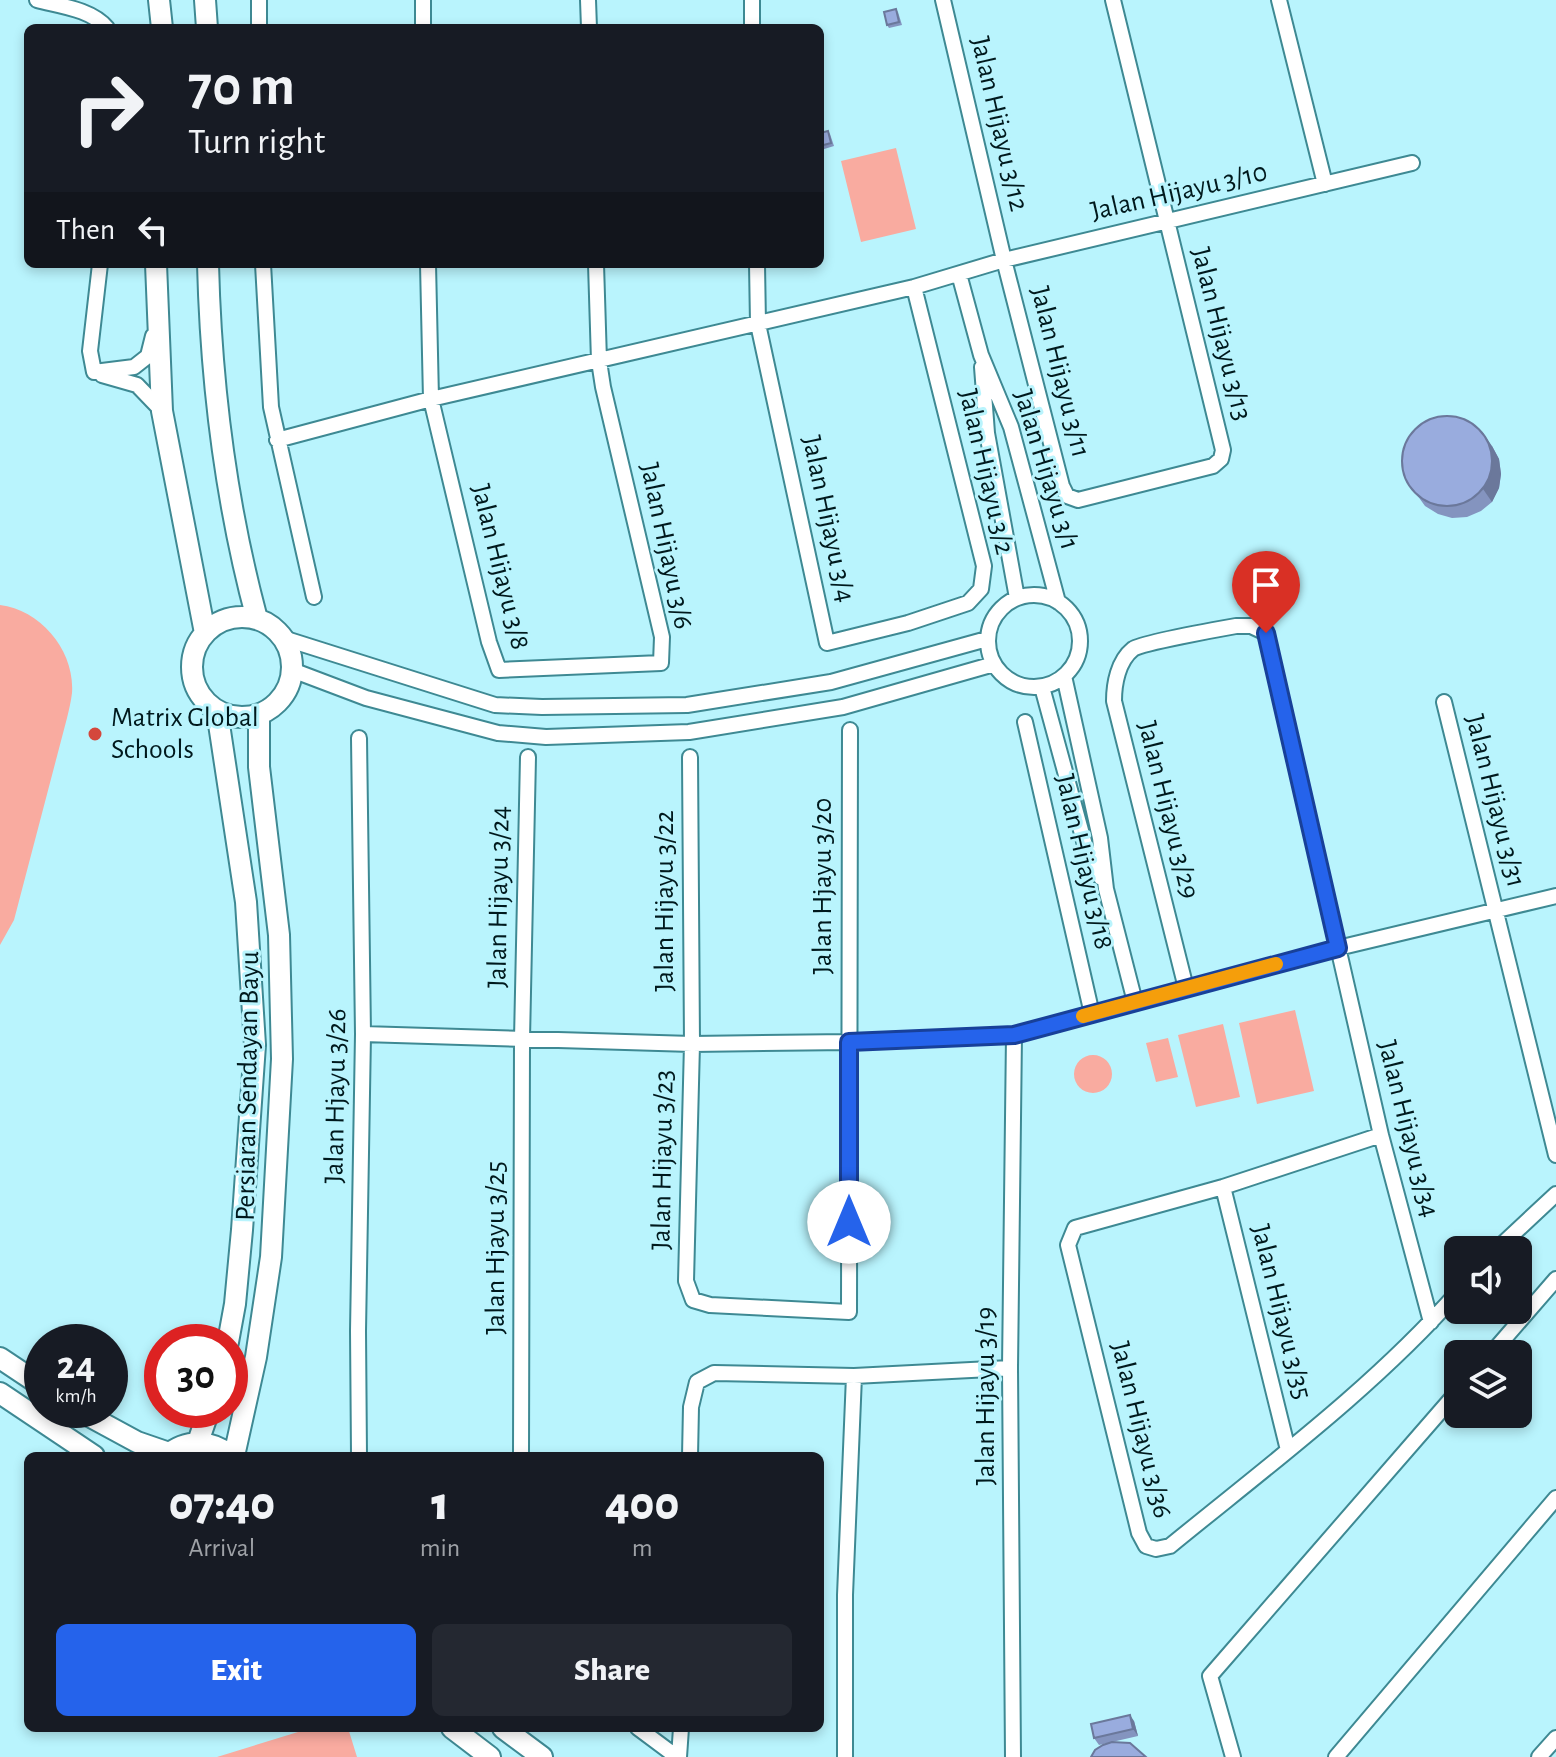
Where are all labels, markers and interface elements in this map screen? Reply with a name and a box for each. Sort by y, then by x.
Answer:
street label: Jalan Hijayu 3/12 [965,34,1033,214]
icon: right [56,56,160,160]
text: 70 m [188,59,295,115]
text: Turn right [188,124,325,160]
street label: Jalan Hijayu 3/10 [1088,158,1270,226]
icon: left [131,208,175,252]
text: Then [56,215,115,245]
street label: Jalan Hijayu 3/13 [1186,245,1256,423]
street label: Jalan Hijayu 3/11 [1025,284,1095,460]
street label: Jalan Hijayu 3/2 [953,387,1019,557]
street label: Jalan Hijayu 3/1 [1008,387,1084,553]
street label: Jalan Hijayu 3/4 [797,433,859,605]
street label: Jalan Hijayu 3/6 [635,460,697,632]
street label: Jalan Hijayu 3/8 [466,481,534,653]
pin [1232,551,1300,633]
icon: arrive [1244,563,1288,607]
place label: Matrix Global Schools [111,704,259,764]
street label: Jalan Hijayu 3/31 [1460,712,1530,890]
street label: Jalan Hijayu 3/29 [1132,718,1204,902]
marker: Matrix Global Schools [86,725,104,743]
street label: Jalan Hijayu 3/18 [1050,772,1118,952]
street label: Jalan Hjayu 3/20 [809,798,837,974]
street label: Jalan Hijayu 3/24 [483,806,515,988]
street label: Jalan Hijayu 3/22 [651,810,679,992]
street label: Persiaran Sendayan Bayu [232,951,264,1221]
street label: Jalan Hjayu 3/26 [320,1008,352,1184]
street label: Jalan Hijayu 3/34 [1373,1038,1443,1220]
street label: Jalan Hijayu 3/23 [647,1070,679,1250]
street label: Jalan Hjayu 3/25 [482,1161,510,1335]
position arrow [807,1180,891,1264]
street label: Jalan Hijayu 3/35 [1246,1222,1316,1402]
map controls [1444,1236,1532,1428]
button: sound [1444,1236,1532,1324]
street label: Jalan Hijayu 3/19 [972,1307,1000,1485]
speed limit sign: 30 [144,1324,248,1428]
street label: Jalan Hijayu 3/36 [1106,1339,1176,1521]
button: layers [1444,1340,1532,1428]
text: 24 [57,1346,95,1386]
text: km/h [55,1386,97,1406]
text: 07:40 [169,1481,275,1529]
text: 1 [431,1481,449,1529]
text: 400 [605,1481,679,1529]
text: Arrival [188,1535,255,1561]
text: min [420,1535,460,1561]
text: m [632,1535,653,1561]
button: Exit [56,1624,416,1716]
button: Share [432,1624,792,1716]

